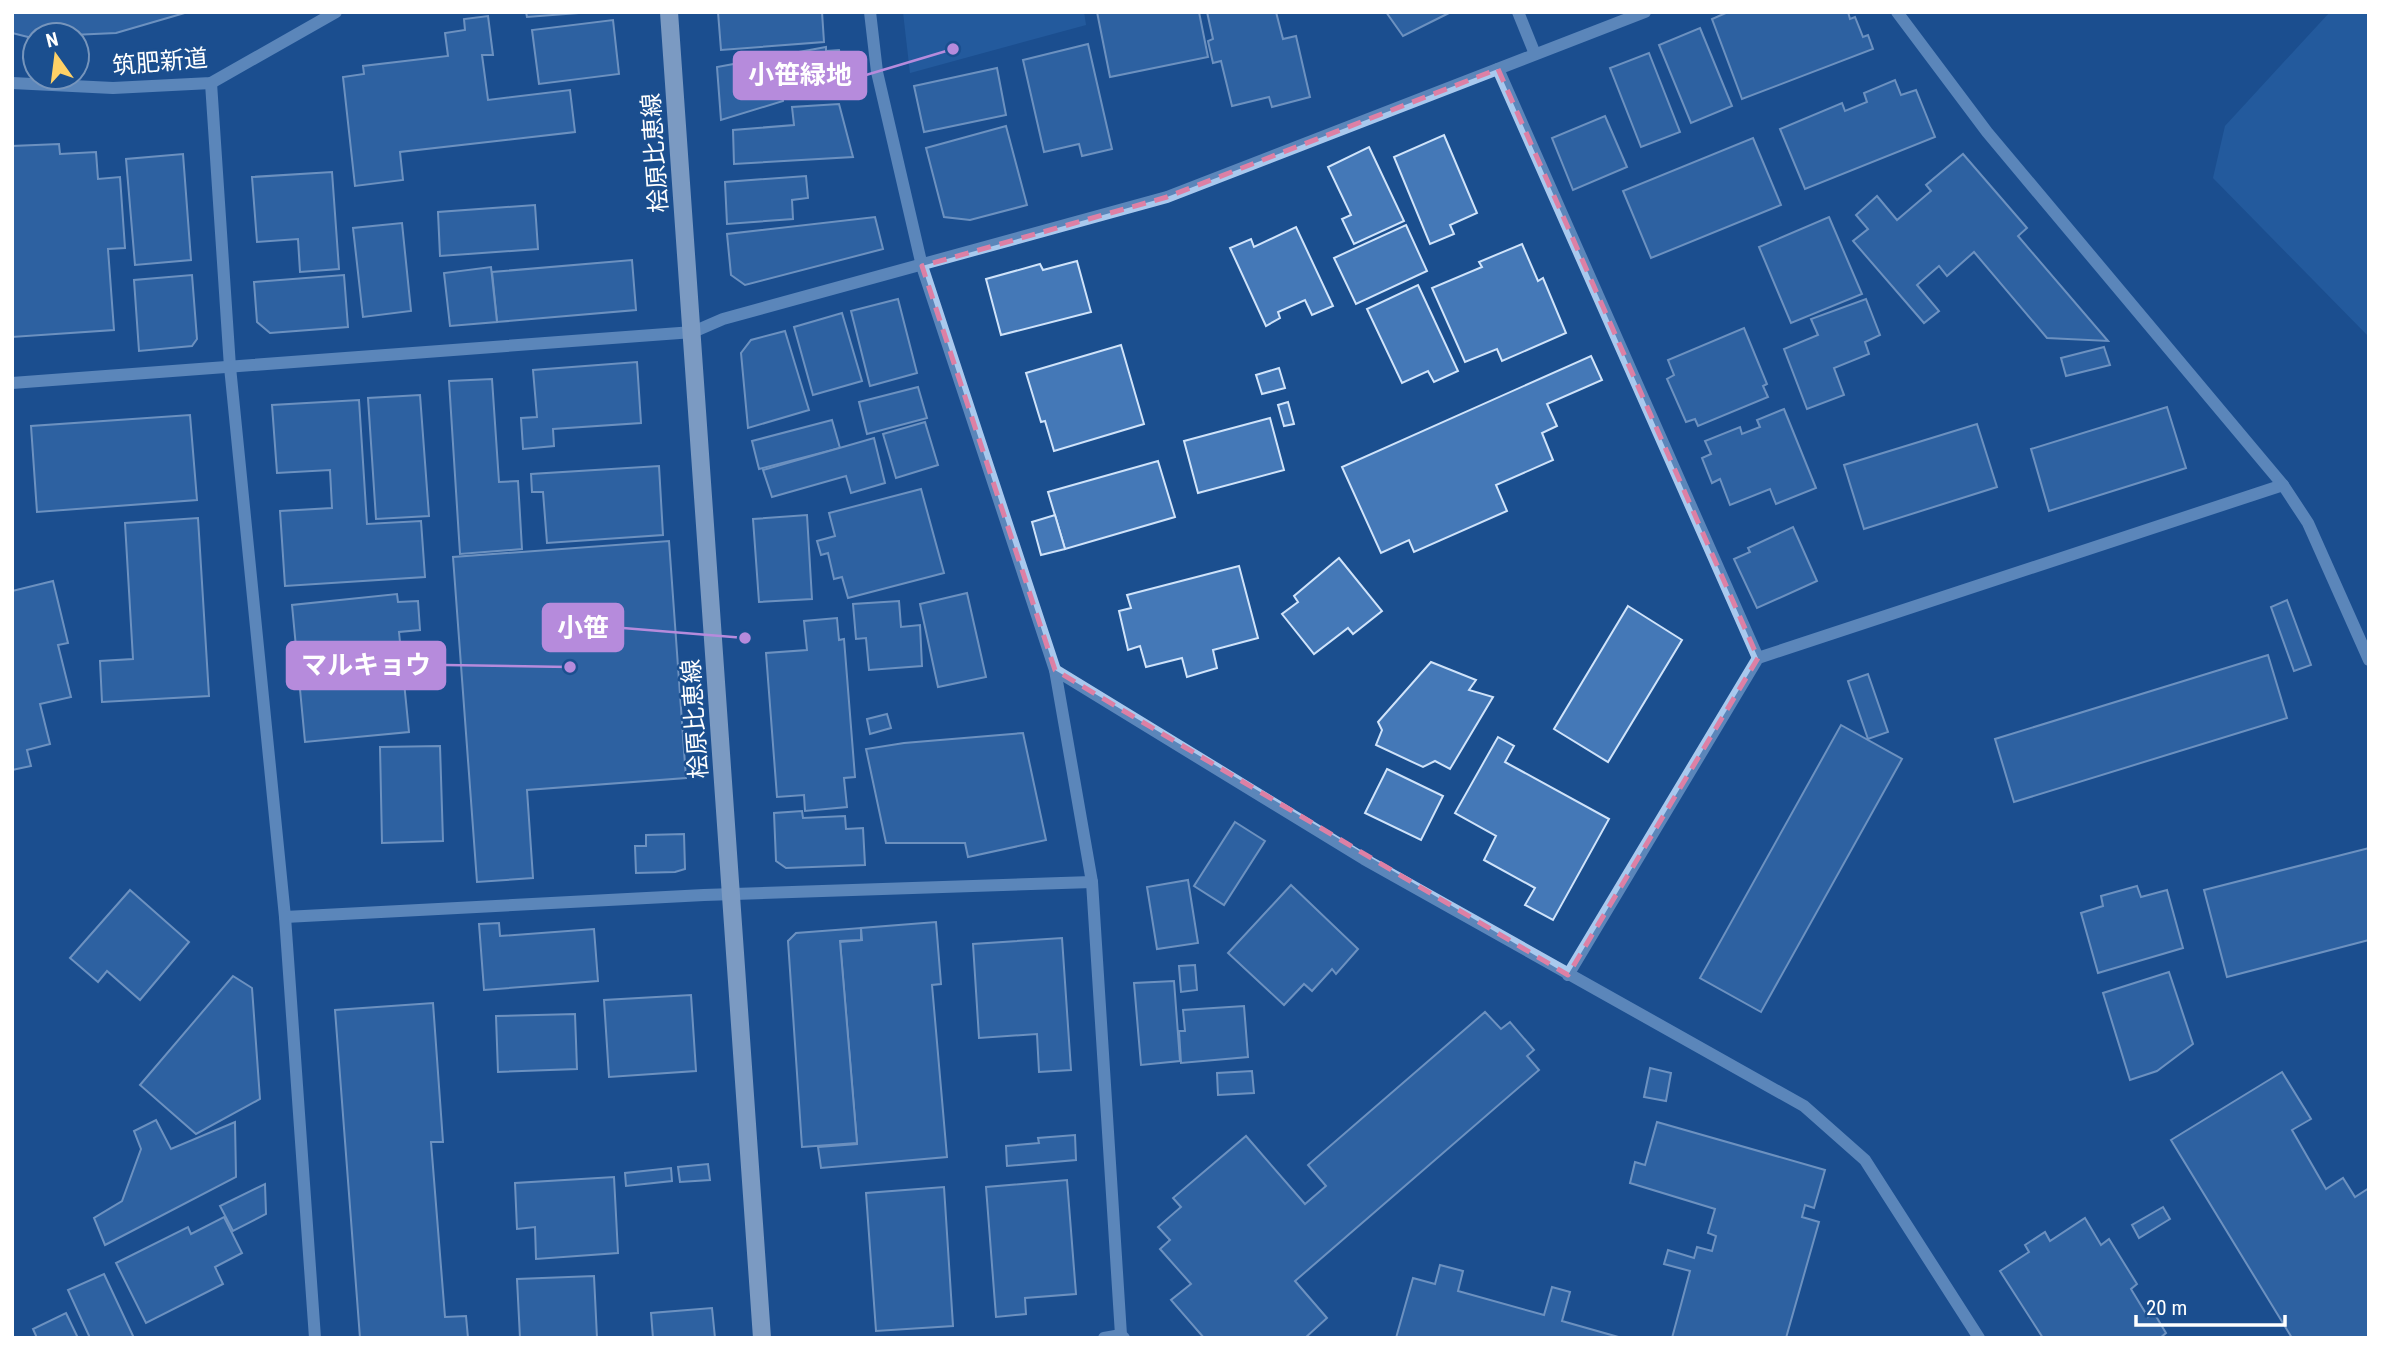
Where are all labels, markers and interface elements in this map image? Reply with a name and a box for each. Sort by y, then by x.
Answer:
north arrow [21,21,91,91]
text: N [44,27,60,53]
street label: 筑肥新道 [111,44,209,80]
callout: 小笹緑地 [734,52,866,99]
text: 小笹緑地 [748,60,852,90]
street label: 桧原比恵線 [637,92,673,214]
callout: 小笹 [543,604,623,651]
text: 小笹 [557,613,609,643]
callout: マルキョウ [287,642,445,689]
text: マルキョウ [301,650,431,680]
street label: 桧原比恵線 [677,658,713,780]
scale bar [2136,1284,2285,1328]
text: 20 m [2146,1296,2187,1320]

